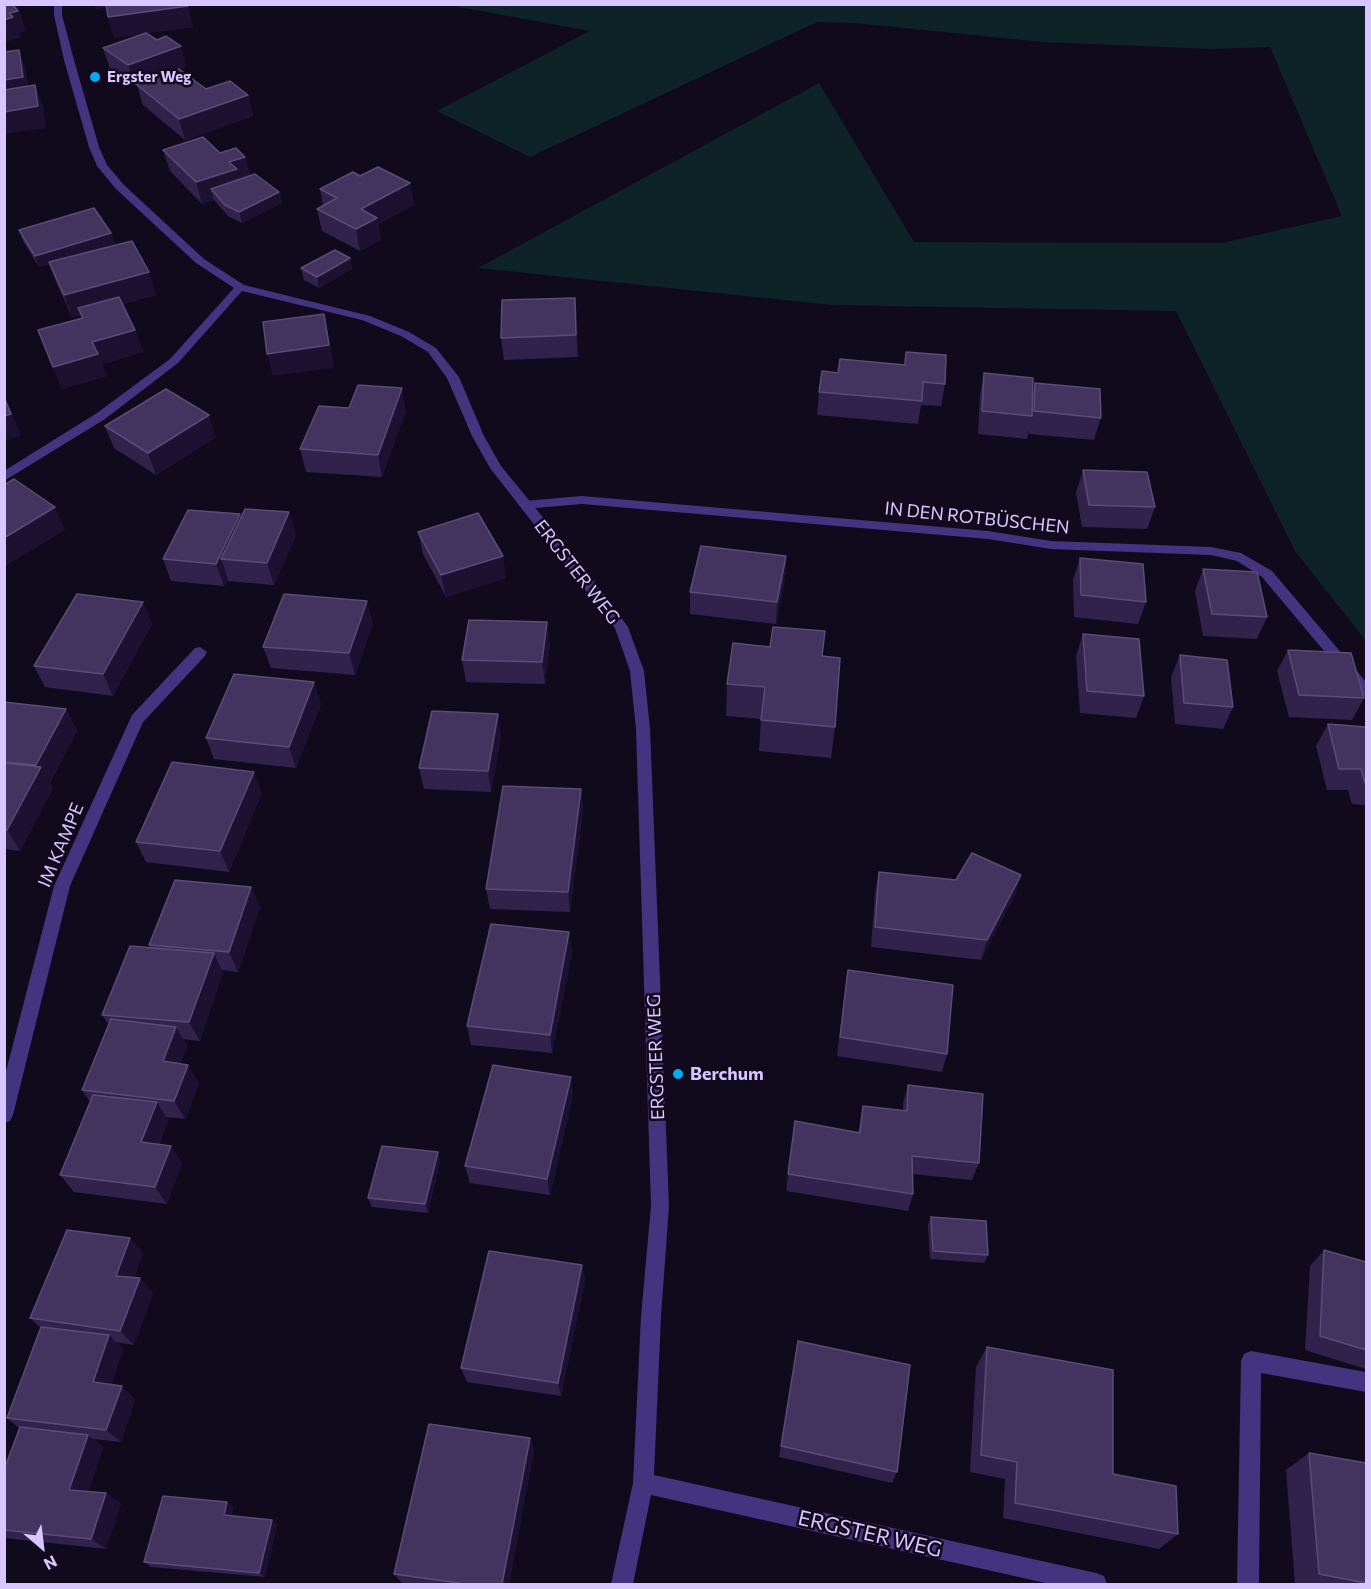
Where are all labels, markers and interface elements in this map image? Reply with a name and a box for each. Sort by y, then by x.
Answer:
place label: Ergster Weg [107,68,191,86]
marker: Ergster Weg [88,70,102,84]
street label: IN DEN ROTBÜSCHEN [883,498,1071,538]
street label: ERGSTER WEG [530,516,624,628]
street label: IM KAMPE [34,800,88,890]
street label: ERGSTER WEG [643,994,669,1120]
place label: Berchum [690,1063,764,1085]
marker: Berchum [671,1067,685,1081]
street label: ERGSTER WEG [796,1505,944,1563]
north arrow [12,1517,72,1577]
text: N [41,1552,60,1575]

